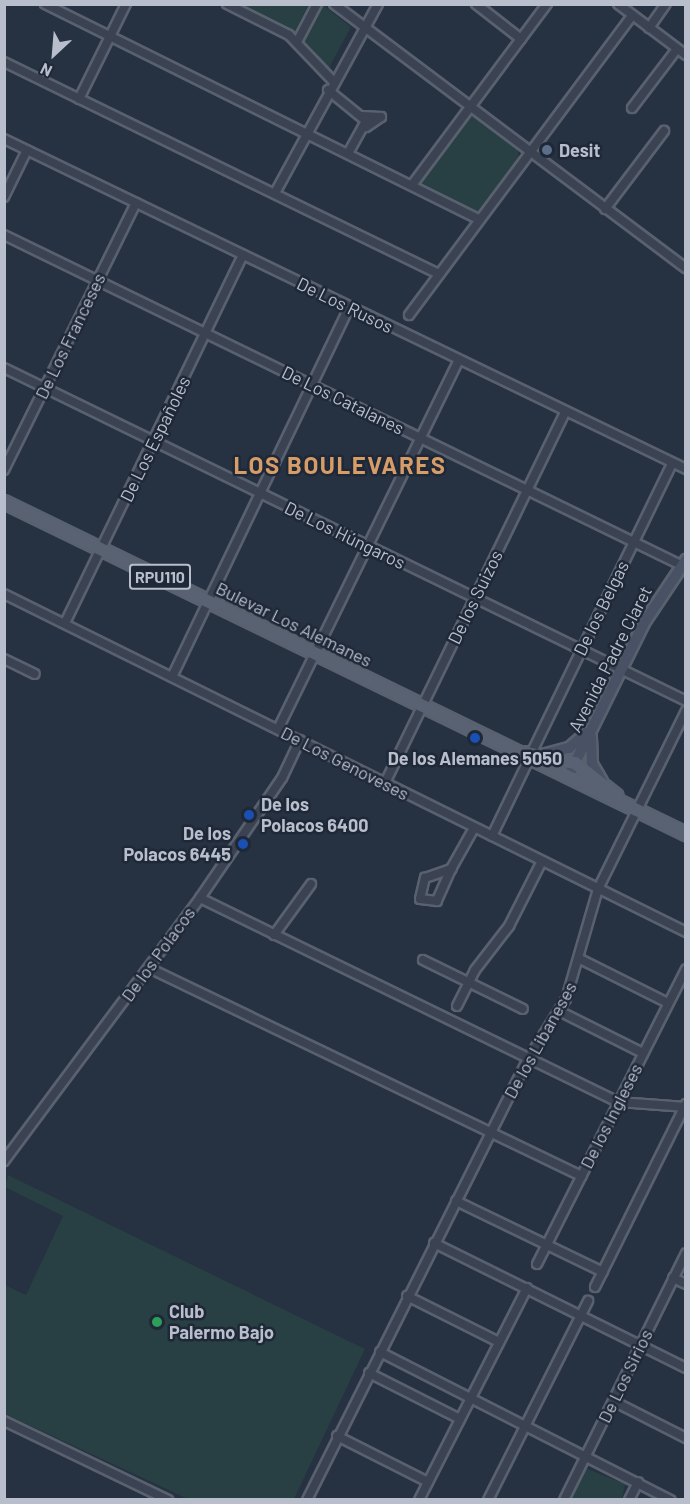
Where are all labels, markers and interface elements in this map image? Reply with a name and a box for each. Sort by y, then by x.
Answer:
north arrow [24,24,84,84]
text: N [37,60,55,82]
place label: Desit [559,139,600,161]
marker: Desit [540,143,554,157]
street label: De Los Franceses [30,270,110,402]
street label: De Los Rusos [293,272,397,338]
street label: De Los Catalanes [278,361,408,439]
street label: De Los Españoles [115,373,195,505]
district label: LOS BOULEVARES [234,451,446,479]
street label: De Los Húngaros [281,496,409,574]
street label: De los Suizos [443,547,507,647]
street label: De los Belgas [569,557,633,659]
road number: RPU110 [128,564,192,590]
street label: Bulevar Los Alemanes [213,577,375,671]
street label: Avenida Padre Claret [564,582,656,736]
street label: De Los Genoveses [277,721,413,805]
marker: De los Alemanes 5050 [468,731,482,745]
place label: De los Alemanes 5050 [388,747,562,769]
place label: De los Polacos 6400 [261,794,368,836]
marker: De los Polacos 6400 [242,808,256,822]
place label: De los Polacos 6445 [123,823,231,866]
marker: De los Polacos 6445 [236,837,250,851]
street label: De los Polacos [116,902,200,1006]
street label: De los Libaneses [499,978,581,1102]
street label: De los Ingleses [575,1060,647,1172]
place label: Club Palermo Bajo [169,1301,274,1344]
marker: Club Palermo Bajo [150,1315,164,1329]
street label: De Los Sirios [593,1326,657,1426]

